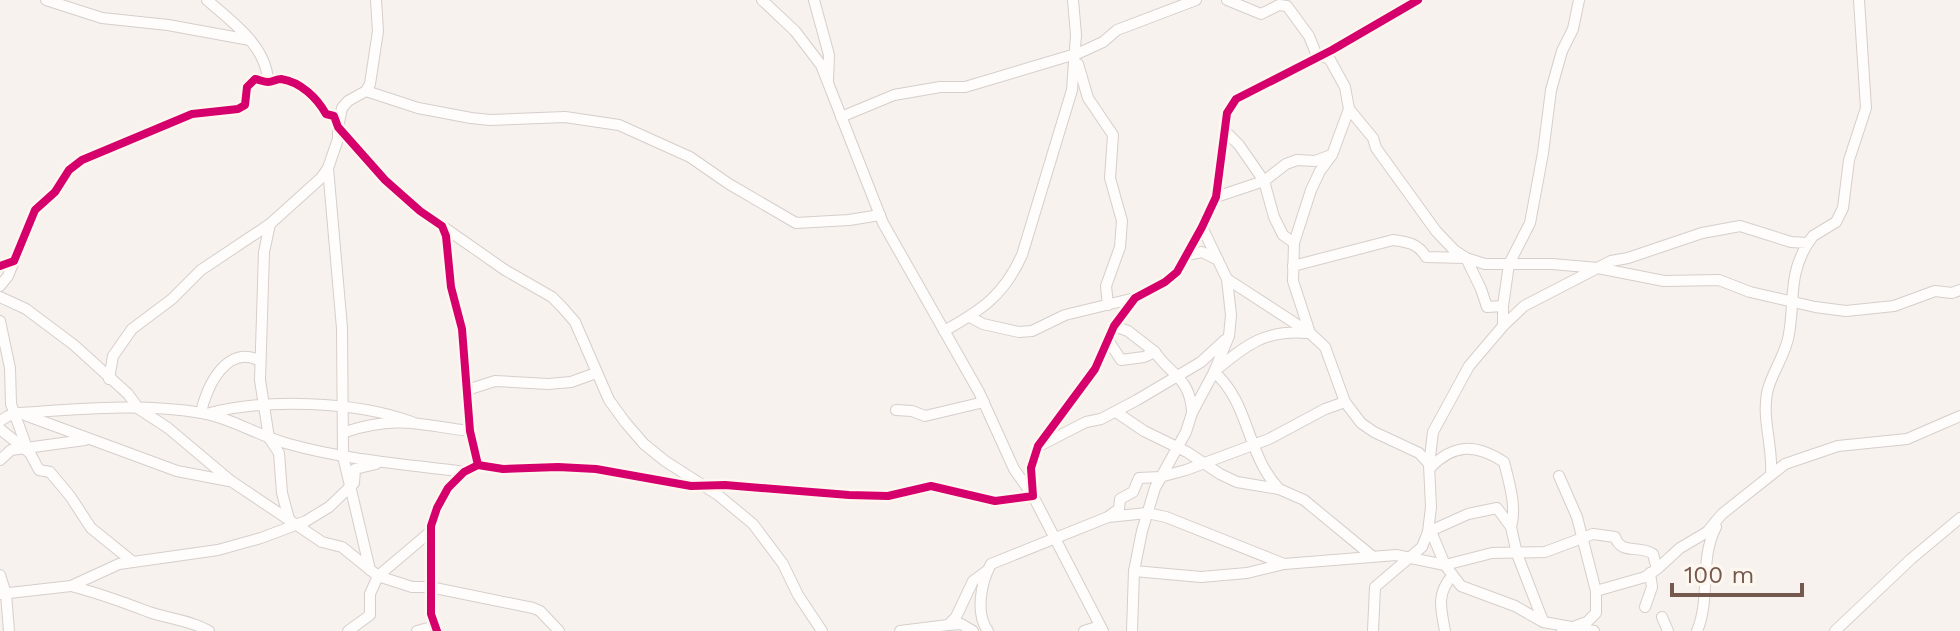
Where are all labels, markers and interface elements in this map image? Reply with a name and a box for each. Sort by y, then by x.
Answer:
scale bar [1672,547,1802,597]
text: 100 m [1684,561,1754,589]

